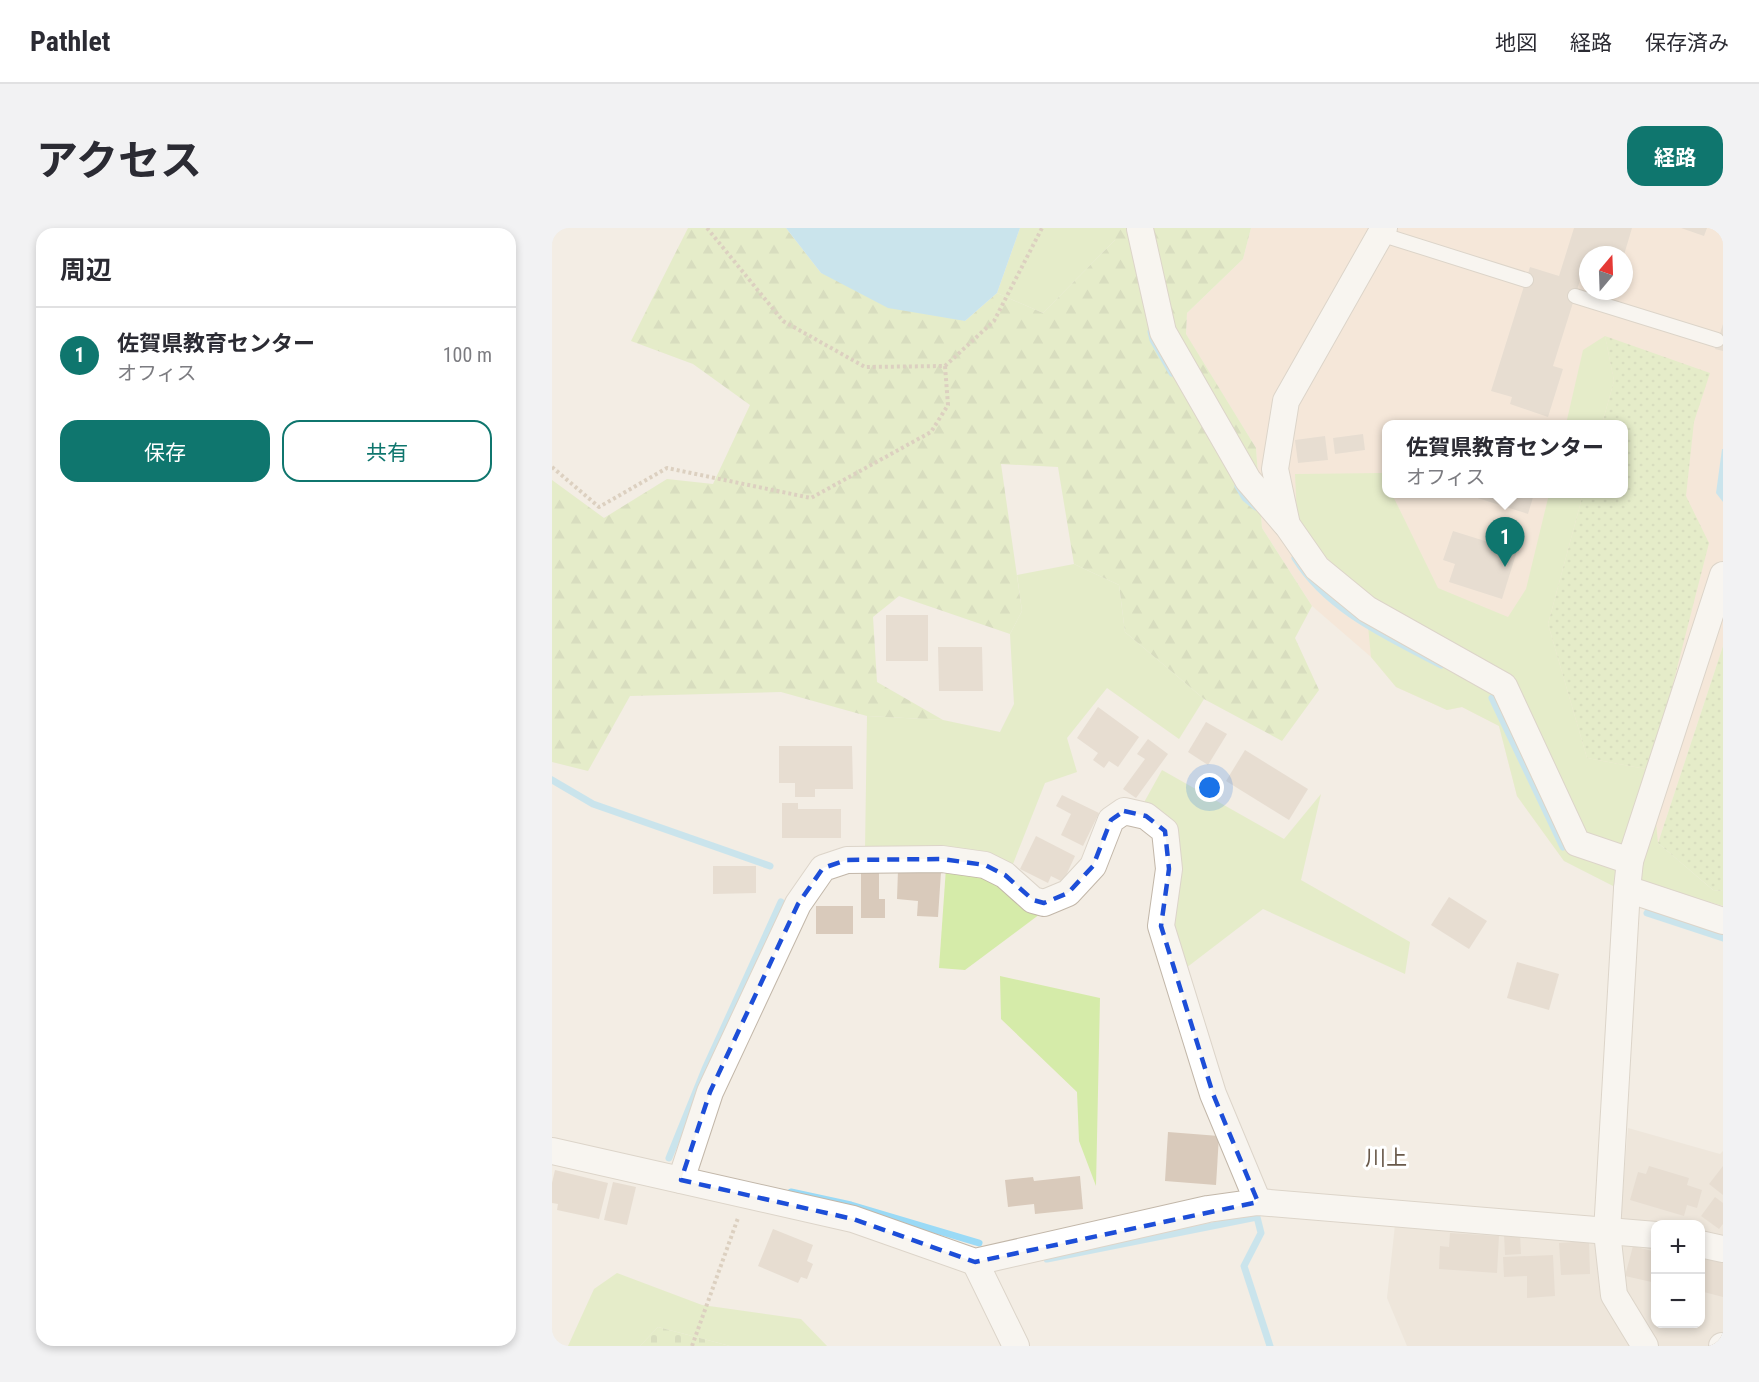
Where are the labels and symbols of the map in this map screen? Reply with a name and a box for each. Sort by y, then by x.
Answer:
north arrow [1579,246,1633,300]
pin: 1 [1486,518,1524,567]
your location [1195,773,1224,802]
district label: 川上 [1365,1146,1407,1170]

